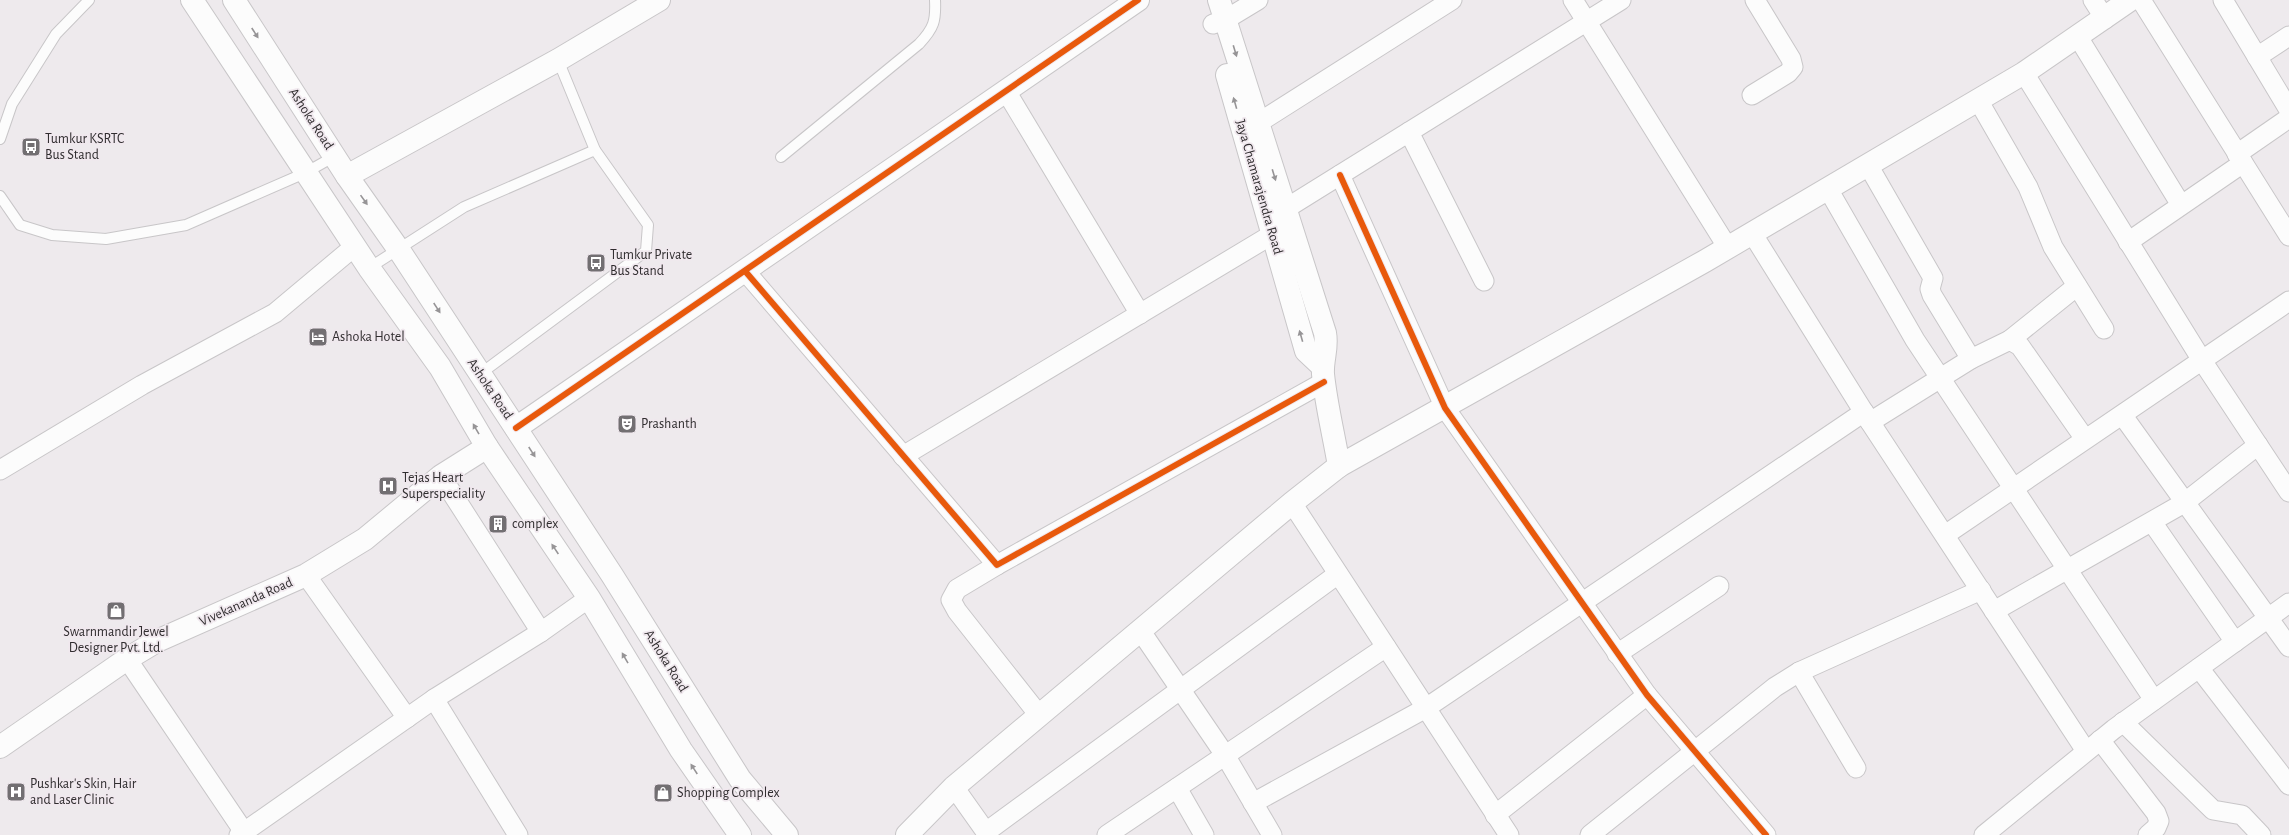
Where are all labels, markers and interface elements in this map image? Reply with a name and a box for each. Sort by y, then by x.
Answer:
one-way arrow [251,28,259,38]
one-way arrow [1232,45,1238,57]
street label: Ashoka Road [286,86,336,152]
one-way arrow [1232,97,1238,109]
street label: Jaya Chamarajendra Road [1233,118,1285,256]
place label: Tumkur KSRTC Bus Stand [45,132,124,162]
bus stop icon: Tumkur KSRTC Bus Stand [20,136,42,158]
one-way arrow [1271,169,1277,181]
one-way arrow [360,195,368,206]
place label: Tumkur Private Bus Stand [610,248,692,278]
bus stop icon: Tumkur Private Bus Stand [585,252,607,274]
one-way arrow [433,303,441,313]
hotel icon: Ashoka Hotel [307,326,329,348]
place label: Ashoka Hotel [332,330,405,344]
one-way arrow [1298,330,1304,342]
street label: Ashoka Road [465,356,515,422]
theatre icon: Prashanth [616,413,638,435]
place label: Prashanth [641,417,697,431]
one-way arrow [472,423,479,435]
one-way arrow [528,446,535,458]
place label: Tejas Heart Superspeciality [402,471,485,501]
hospital icon: Tejas Heart Superspeciality [377,475,399,497]
building icon: complex [487,513,509,535]
place label: complex [512,517,558,531]
one-way arrow [552,543,559,554]
street label: Vivekananda Road [197,575,295,629]
shop icon: Swarnmandir Jewel Designer Pvt. Ltd. [105,600,127,622]
place label: Swarnmandir Jewel Designer Pvt. Ltd. [63,625,169,655]
street label: Ashoka Road [641,628,691,694]
one-way arrow [622,652,629,664]
one-way arrow [690,763,697,775]
place label: Pushkar's Skin, Hair and Laser Clinic [30,777,137,807]
hospital icon: Pushkar's Skin, Hair and Laser Clinic [5,781,27,803]
shop icon: Shopping Complex [652,782,674,804]
place label: Shopping Complex [677,786,780,800]

